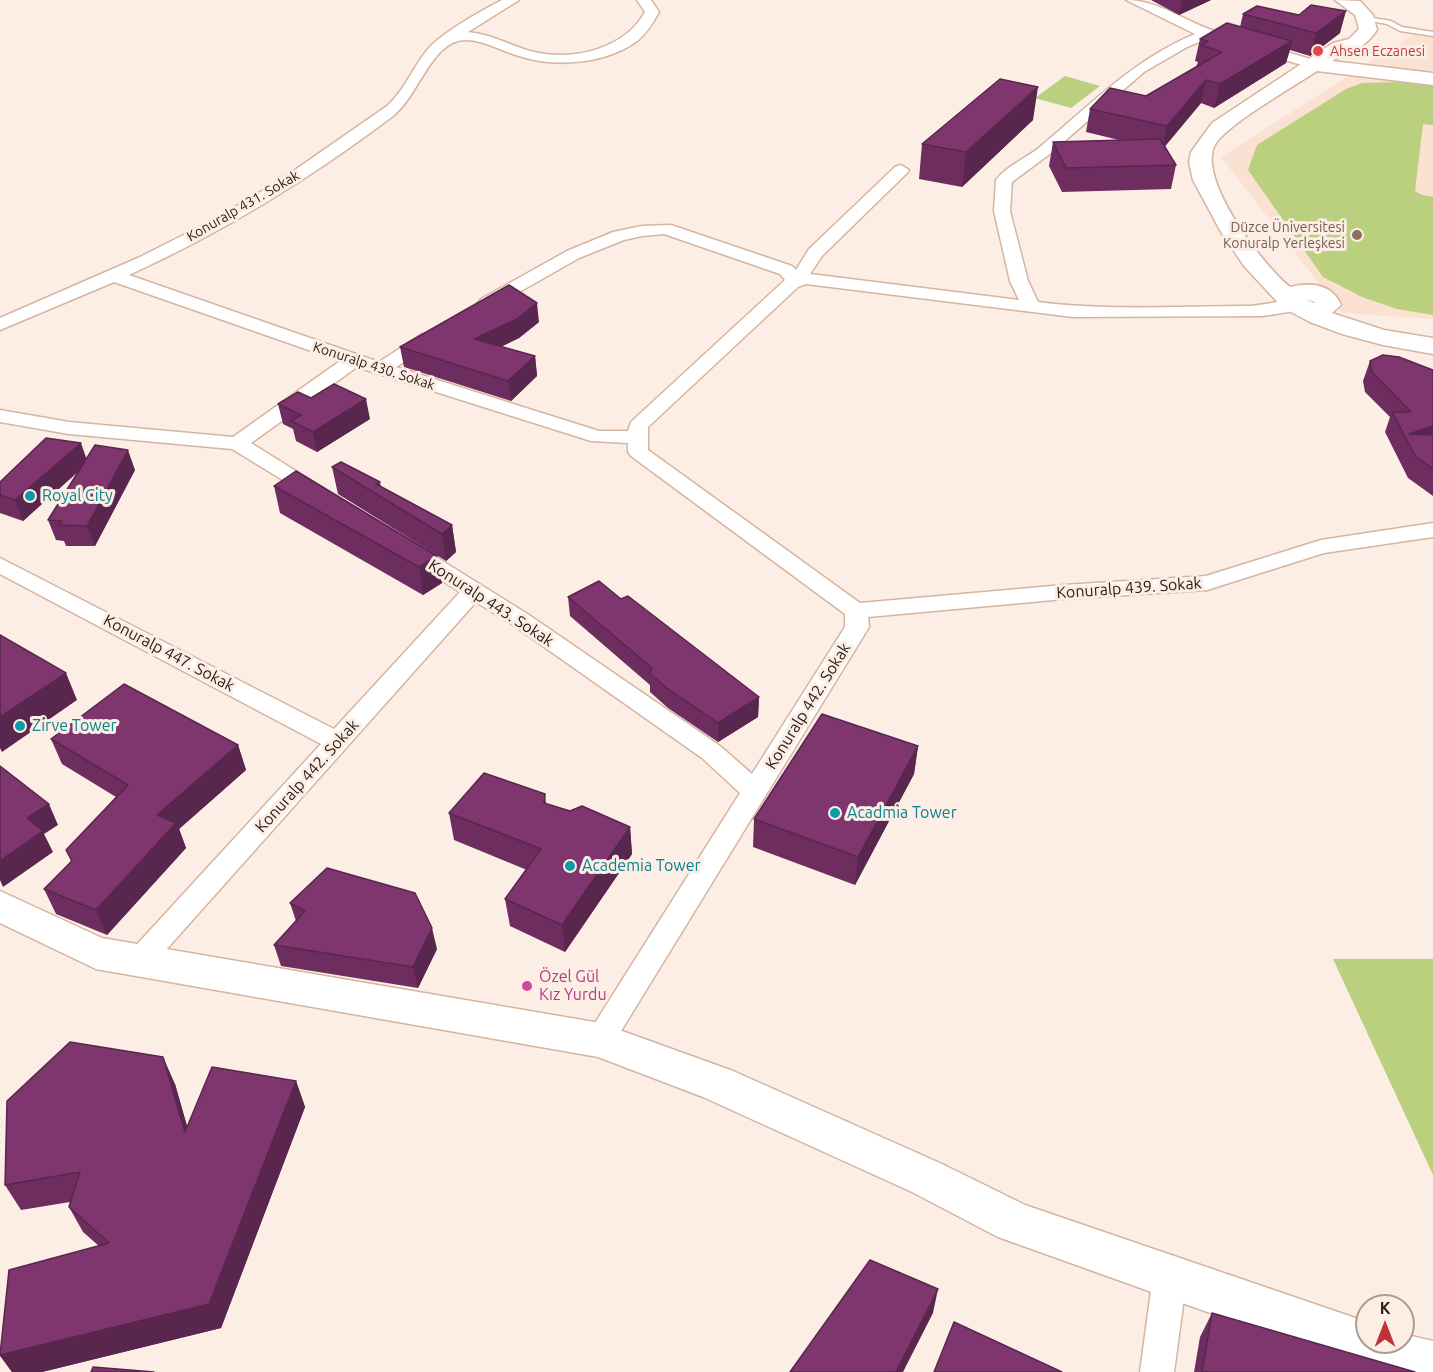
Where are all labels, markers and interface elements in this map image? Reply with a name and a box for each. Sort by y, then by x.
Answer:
place label: Ahsen Eczanesi [1330,43,1425,59]
marker: Ahsen Eczanesi [1311,44,1325,58]
street label: Konuralp 431. Sokak [184,167,302,245]
place label: Düzce Üniversitesi Konuralp Yerleşkesi [1223,219,1345,252]
marker: Düzce Üniversitesi Konuralp Yerleşkesi [1350,228,1364,242]
street label: Konuralp 430. Sokak [311,338,437,394]
place label: Royal City [42,486,113,506]
marker: Royal City [23,489,37,503]
street label: Konuralp 443. Sokak [425,555,557,651]
street label: Konuralp 439. Sokak [1056,573,1202,603]
street label: Konuralp 447. Sokak [100,610,238,696]
street label: Konuralp 442. Sokak [761,639,855,773]
place label: Zirve Tower [32,716,117,736]
street label: Konuralp 442. Sokak [251,716,363,836]
marker: Zirve Tower [13,719,27,733]
place label: Acadmia Tower [847,803,957,823]
marker: Acadmia Tower [828,806,842,820]
place label: Academia Tower [582,856,701,876]
marker: Academia Tower [563,859,577,873]
place label: Özel Gül Kız Yurdu [539,967,607,1005]
marker: Özel Gül Kız Yurdu [520,979,534,993]
north arrow [1355,1294,1415,1354]
text: K [1380,1299,1390,1317]

